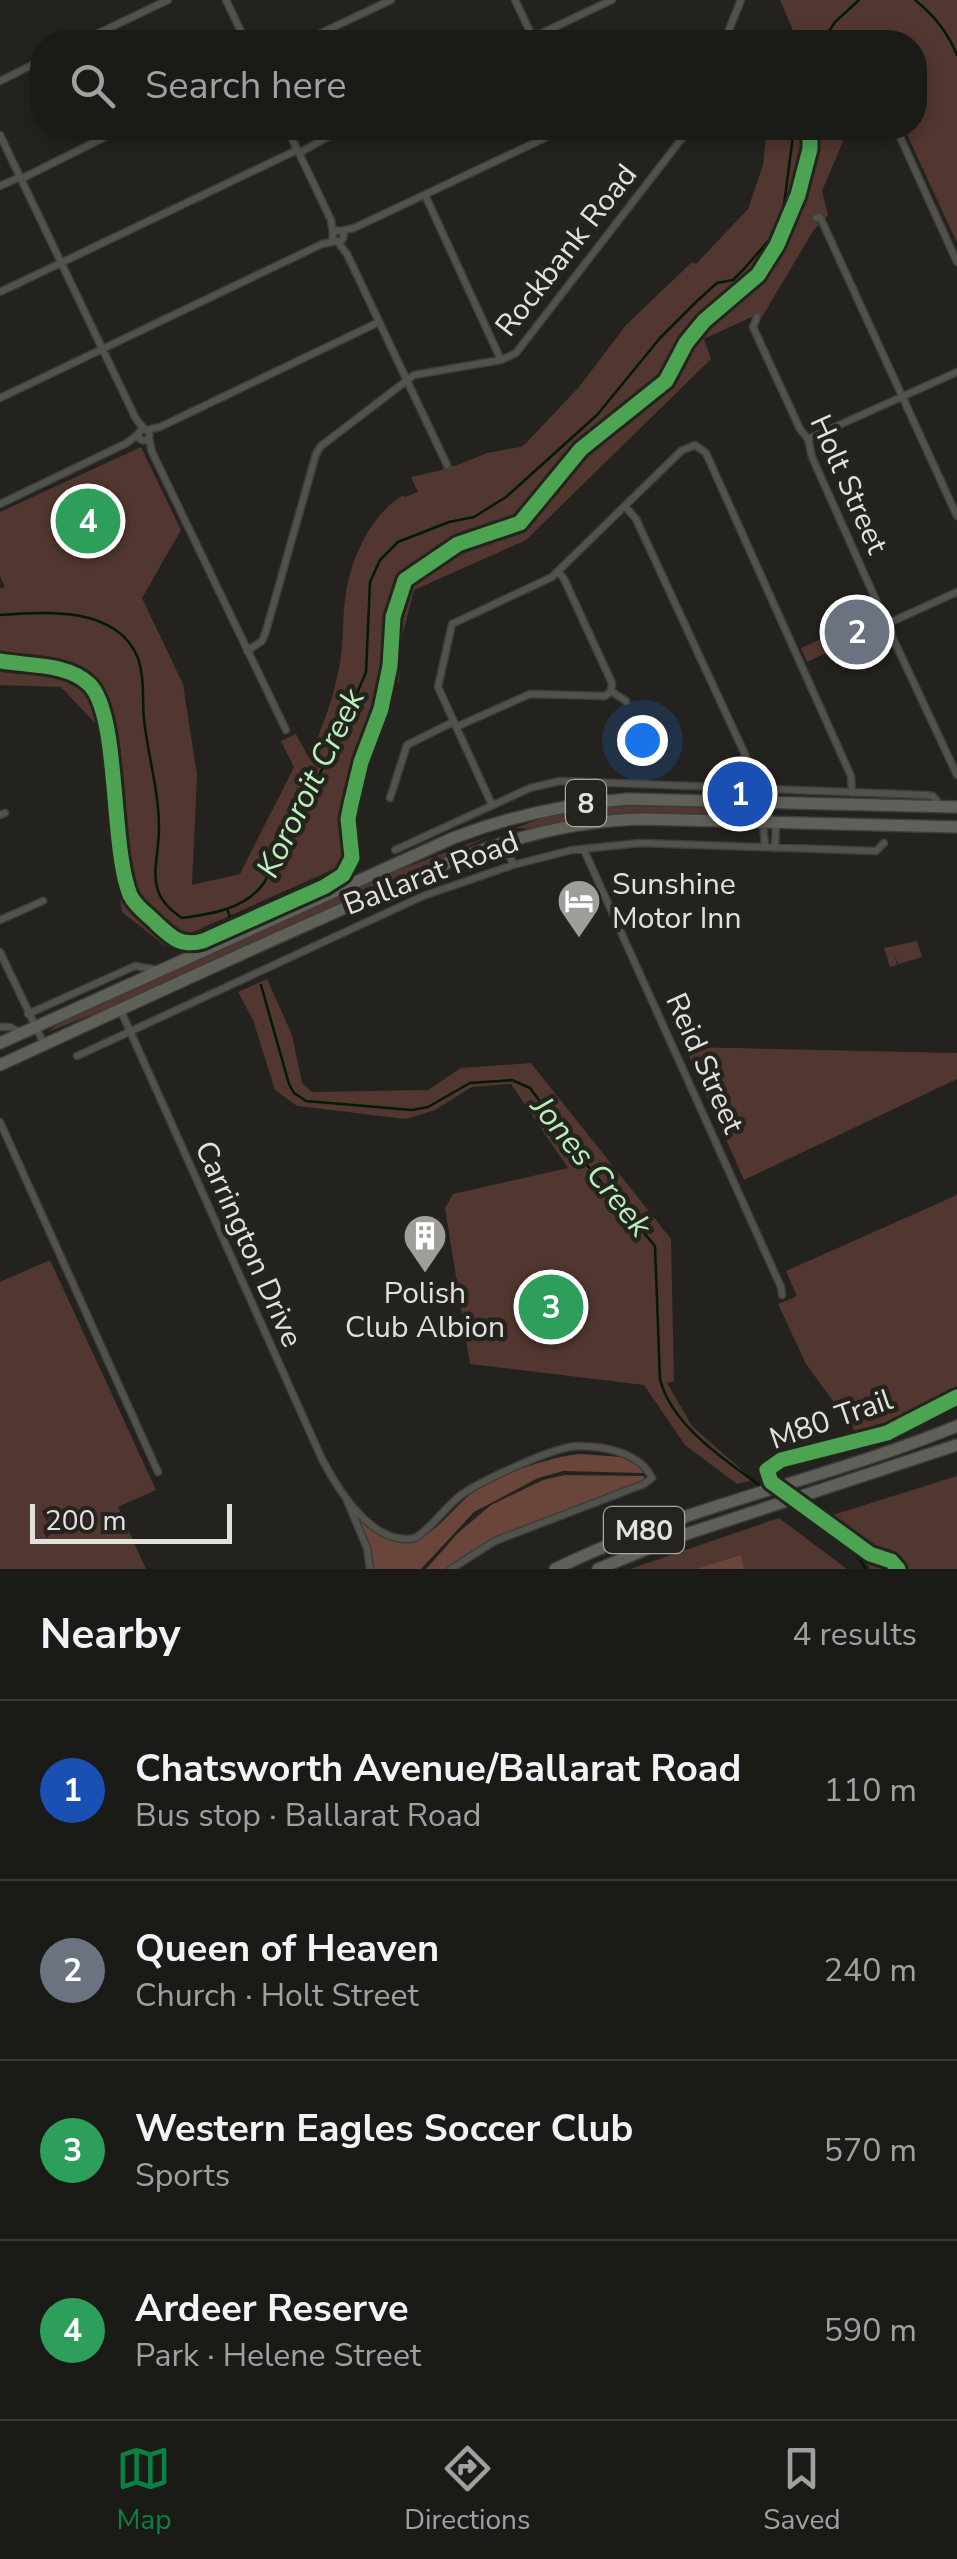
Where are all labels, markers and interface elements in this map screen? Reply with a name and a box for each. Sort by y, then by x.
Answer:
search box [30,30,927,140]
icon: search [65,58,120,113]
text: Search here [145,60,346,111]
street label: Rockbank Road [486,156,647,345]
street label: Holt Street [800,408,898,561]
pin: 4 [56,484,120,558]
pin: 2 [824,594,890,670]
water label: Kororoit Creek [246,681,375,885]
your location [617,715,668,766]
pin: 1 [708,756,772,832]
road number: 8 [566,780,606,826]
street label: Ballarat Road [338,821,525,926]
place label: Sunshine Motor Inn [612,864,741,939]
hotel icon: Sunshine Motor Inn [556,878,602,939]
street label: Reid Street [655,986,754,1140]
water label: Jones Creek [520,1085,662,1247]
street label: Carrington Drive [185,1135,312,1354]
building icon: Polish Club Albion [402,1213,448,1274]
pin: 3 [518,1270,584,1344]
place label: Polish Club Albion [345,1273,505,1348]
street label: M80 Trail [764,1379,898,1460]
scale bar [30,1499,232,1544]
text: 200 m [45,1502,127,1540]
road number: M80 [604,1507,684,1553]
text: Nearby [40,1606,181,1663]
text: 4 results [792,1613,917,1656]
text: Chatsworth Avenue/Ballarat Road [135,1743,741,1794]
text: 1 [63,1769,82,1812]
text: 110 m [824,1769,917,1812]
text: Bus stop · Ballarat Road [135,1794,481,1837]
text: Queen of Heaven [135,1923,439,1974]
text: 2 [63,1949,82,1992]
text: 240 m [824,1949,917,1992]
text: Church · Holt Street [135,1974,419,2017]
text: Western Eagles Soccer Club [135,2103,633,2154]
text: 3 [63,2129,82,2172]
text: 570 m [824,2129,917,2172]
text: Sports [135,2154,230,2197]
text: Ardeer Reserve [135,2283,409,2334]
text: 4 [63,2309,82,2352]
text: 590 m [824,2309,917,2352]
text: Park · Helene Street [135,2334,421,2377]
tab: Map [116,2441,171,2539]
tab: Directions [404,2441,530,2539]
tab: Saved [763,2441,841,2539]

